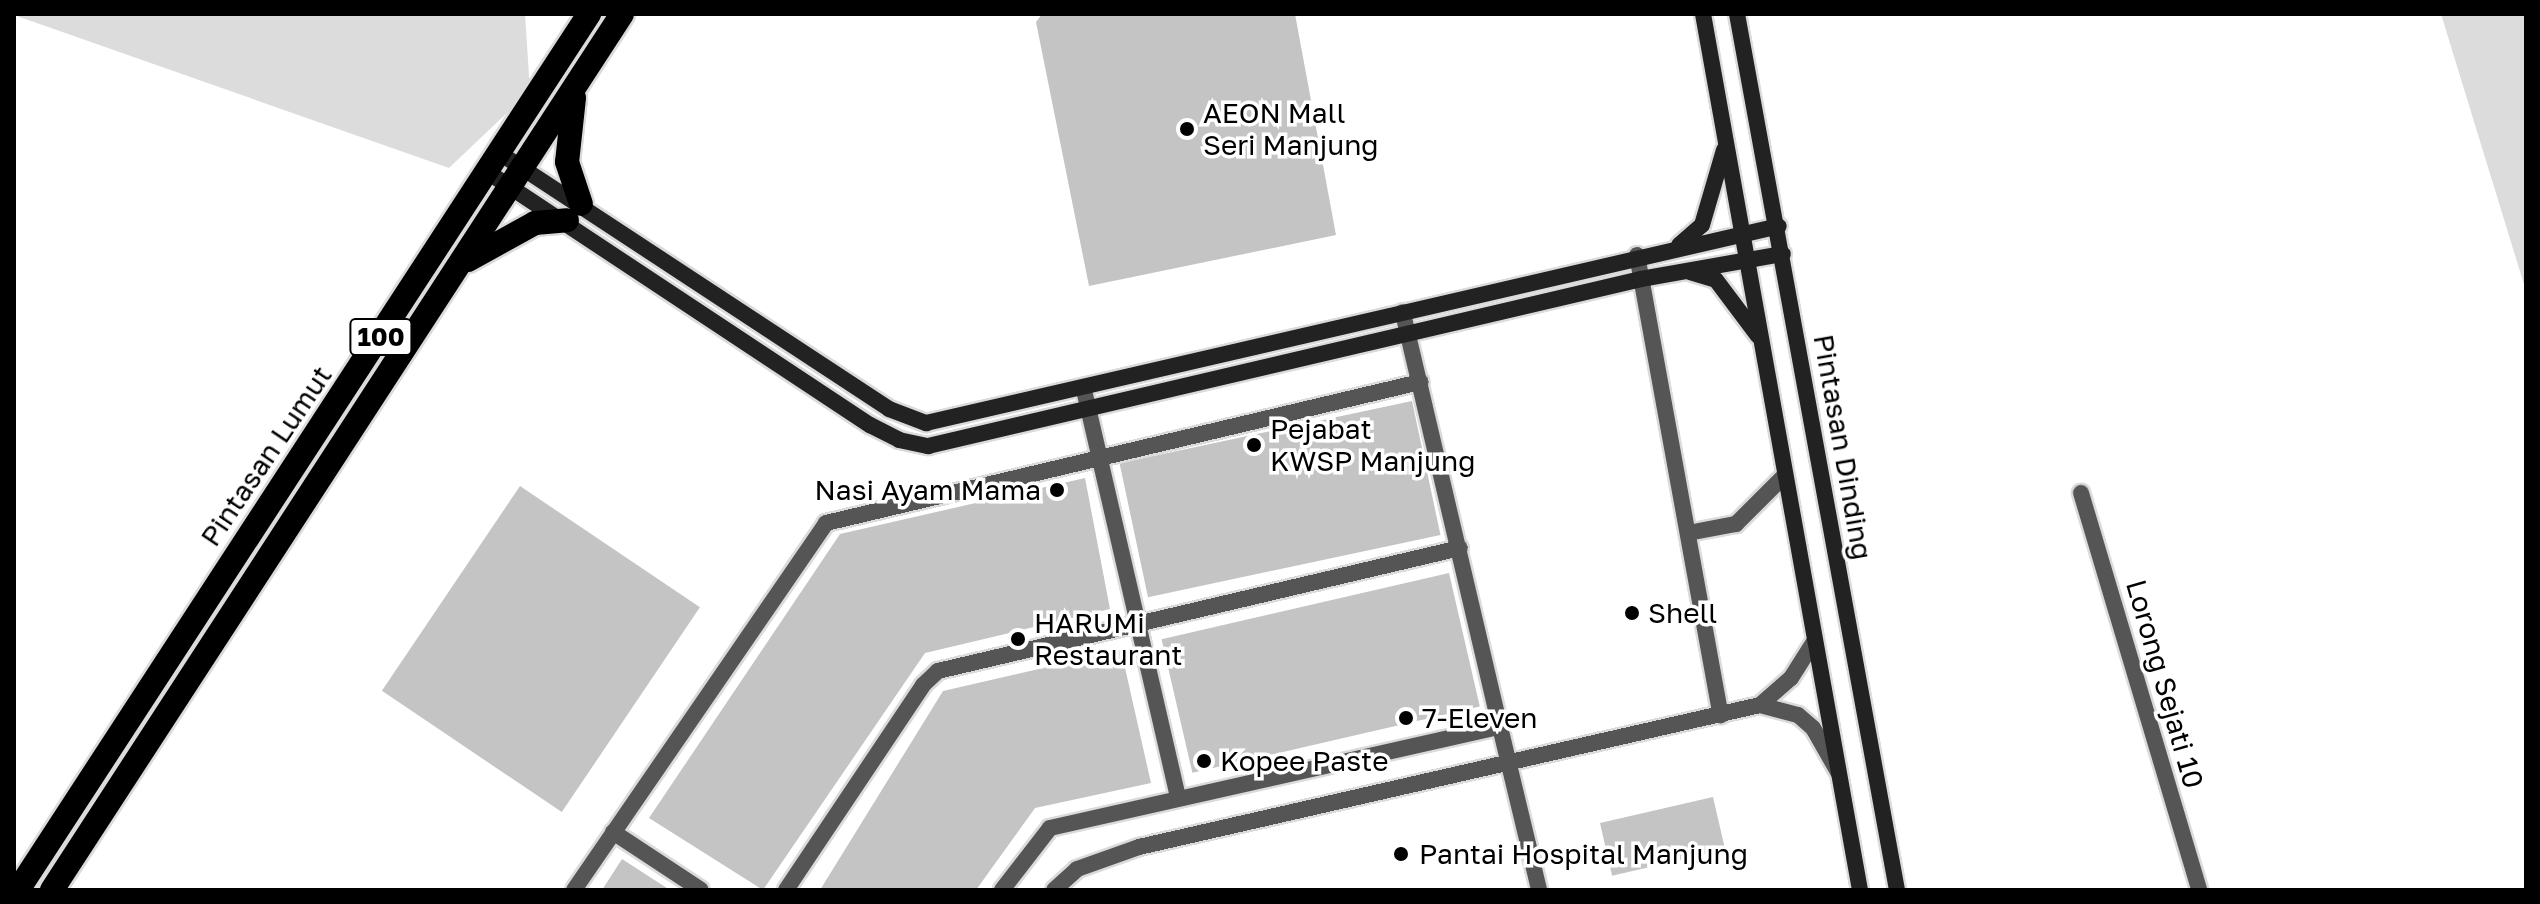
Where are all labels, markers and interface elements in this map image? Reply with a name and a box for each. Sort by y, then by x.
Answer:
place label: AEON Mall Seri Manjung [1203,96,1379,162]
marker: AEON Mall Seri Manjung [1178,120,1196,138]
road number: 100 [349,315,413,359]
street label: Pintasan Dinding [1807,332,1879,562]
street label: Pintasan Lumut [193,360,339,552]
place label: Pejabat KWSP Manjung [1270,412,1475,478]
marker: Pejabat KWSP Manjung [1245,436,1263,454]
place label: Nasi Ayam Mama [815,473,1041,507]
marker: Nasi Ayam Mama [1048,481,1066,499]
street label: Lorong Sejati 10 [2119,576,2211,792]
place label: Shell [1648,596,1717,630]
marker: Shell [1623,604,1641,622]
place label: HARUMi Restaurant [1034,606,1182,672]
marker: HARUMi Restaurant [1009,630,1027,648]
place label: 7-Eleven [1422,701,1537,735]
marker: 7-Eleven [1397,709,1415,727]
place label: Kopee Paste [1220,744,1388,778]
marker: Kopee Paste [1195,752,1213,770]
place label: Pantai Hospital Manjung [1419,837,1748,871]
marker: Pantai Hospital Manjung [1390,843,1412,865]

